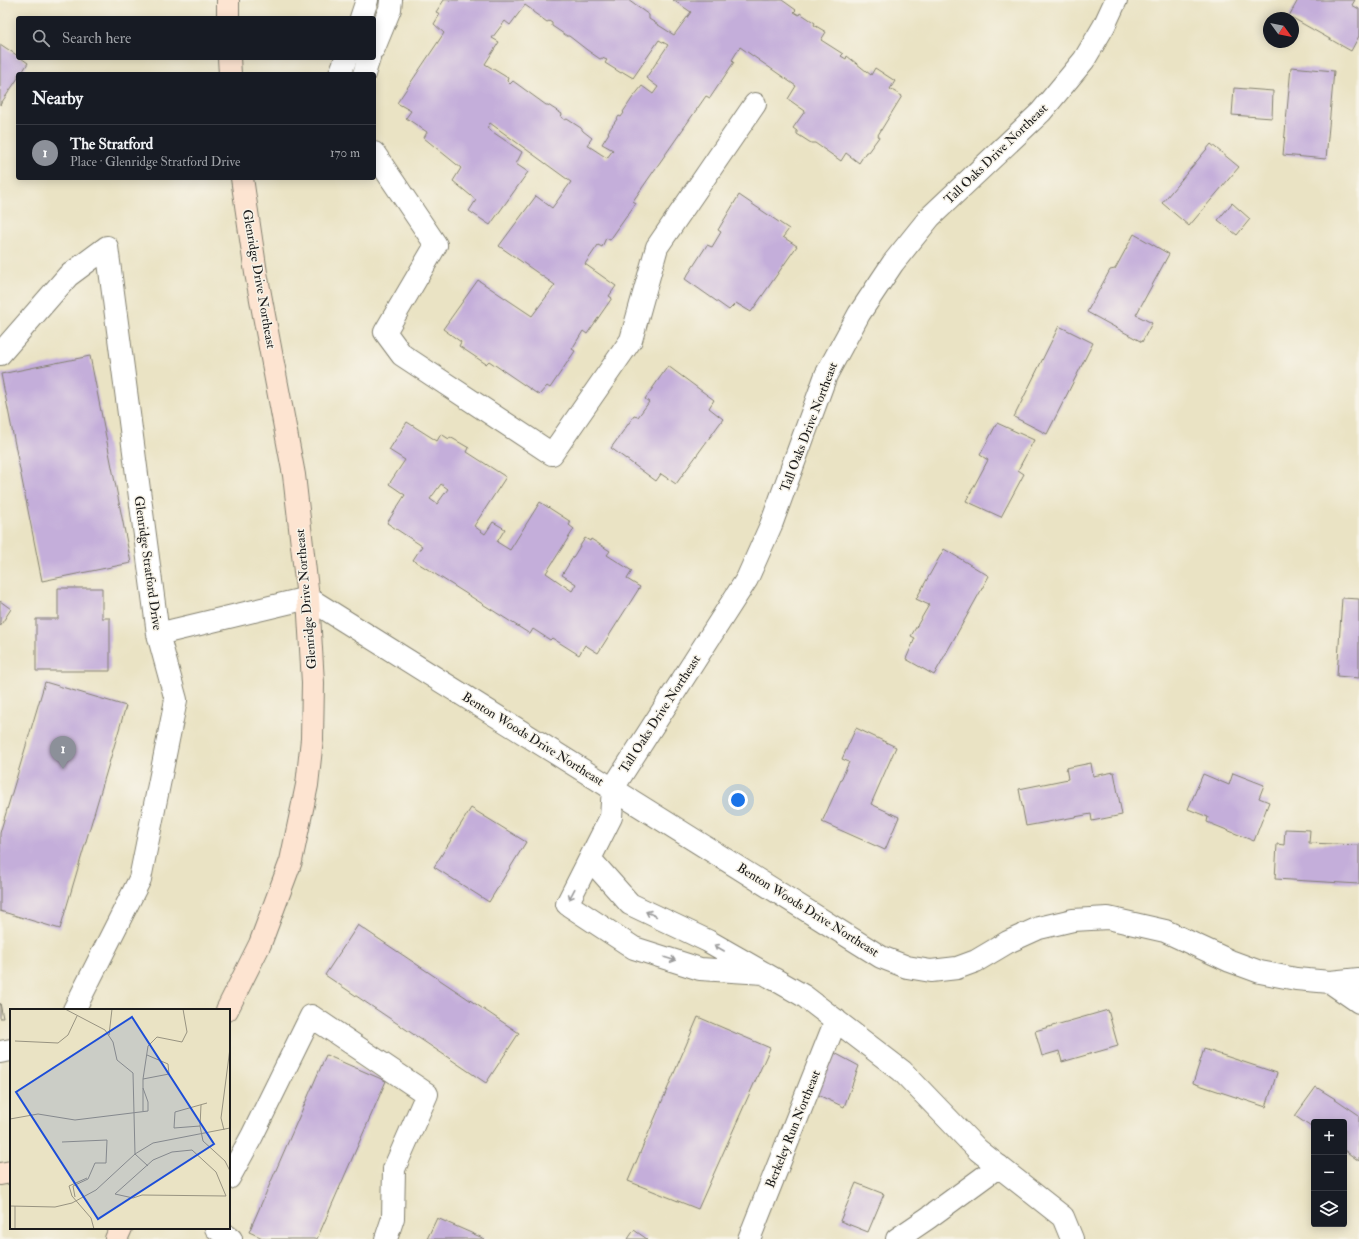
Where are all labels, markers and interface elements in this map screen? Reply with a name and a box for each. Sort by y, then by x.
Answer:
north arrow [1263,12,1299,48]
search box [16,16,376,60]
icon: search [30,27,52,49]
text: Search here [62,29,131,48]
text: Nearby [32,88,83,109]
street label: Tall Oaks Drive Northeast [941,100,1051,208]
text: The Stratford [70,135,153,154]
text: 1 [43,145,47,161]
text: 170 m [330,145,360,161]
text: Place · Glenridge Stratford Drive [70,154,240,170]
street label: Glenridge Drive Northeast [239,208,279,350]
street label: Tall Oaks Drive Northeast [777,360,841,494]
street label: Glenridge Stratford Drive [131,495,165,632]
street label: Glenridge Drive Northeast [292,528,320,670]
street label: Tall Oaks Drive Northeast [616,652,704,776]
street label: Benton Woods Drive Northeast [459,689,607,789]
pin: 1 [50,736,76,769]
your location [728,790,748,810]
street label: Benton Woods Drive Northeast [734,860,882,960]
one-way arrow [568,887,575,899]
one-way arrow [645,910,657,917]
one-way arrow [713,943,725,951]
one-way arrow [663,956,676,963]
inset map [10,1009,230,1229]
street label: Berkeley Run Northeast [762,1068,825,1191]
map controls [1311,1119,1347,1227]
button: + [1311,1119,1347,1155]
button: − [1311,1155,1347,1191]
button: layers [1311,1191,1347,1227]

